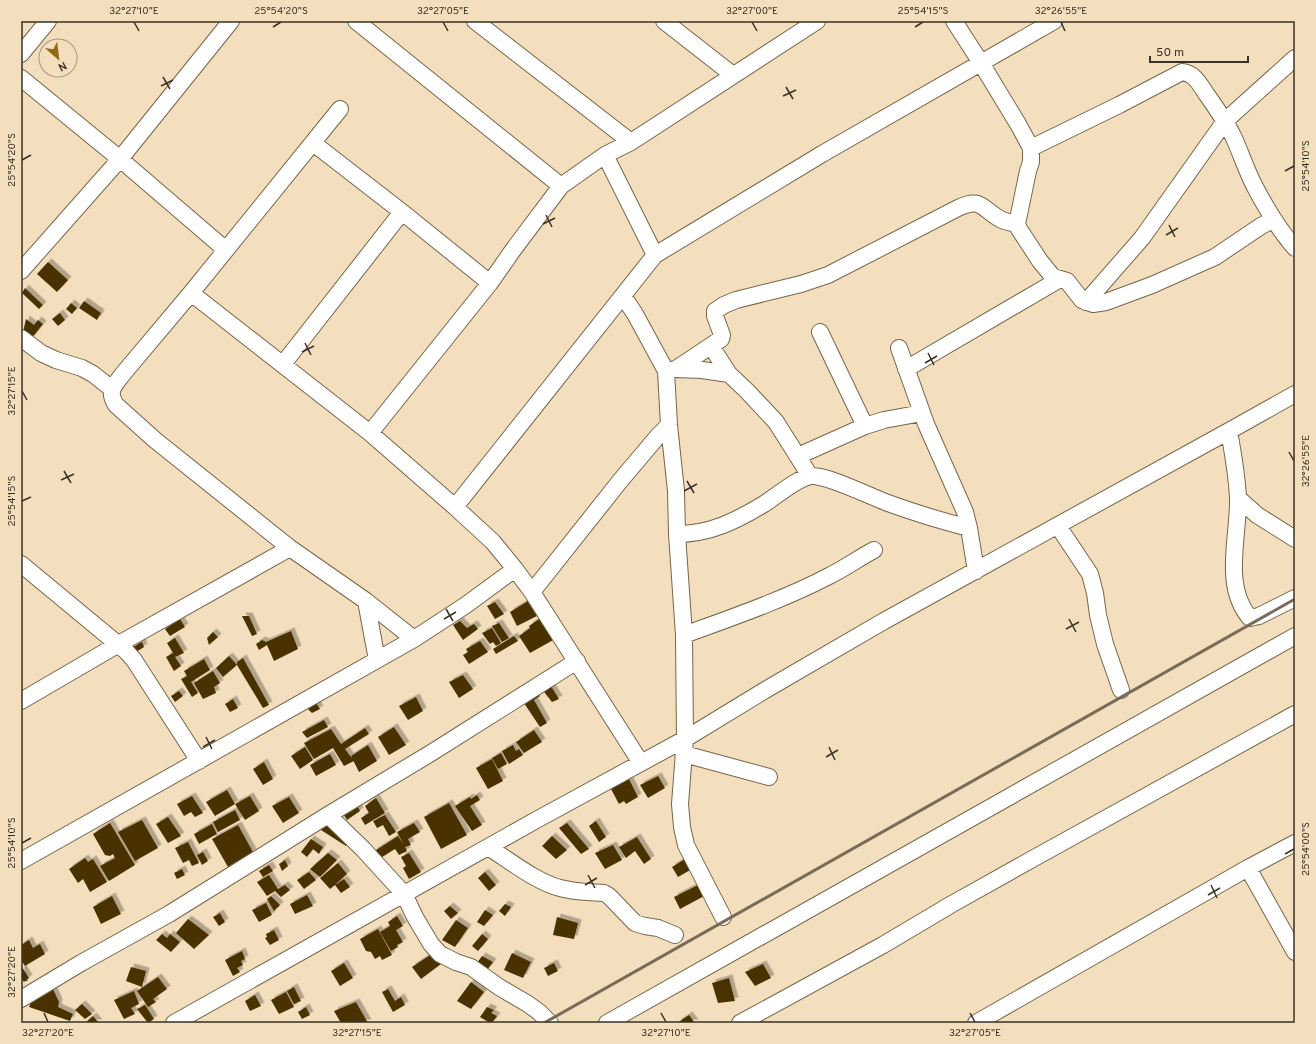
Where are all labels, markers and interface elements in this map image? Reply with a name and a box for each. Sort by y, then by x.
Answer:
text: 32°27'10"E [109,5,159,18]
text: 25°54'20"S [254,5,308,18]
text: 32°27'05"E [417,5,469,18]
text: 32°27'00"E [726,5,778,18]
text: 25°54'15"S [897,5,949,18]
text: 32°26'55"E [1035,5,1087,18]
north arrow [38,38,78,78]
scale bar [1150,38,1248,64]
text: 50 m [1156,45,1184,61]
text: N [55,58,69,74]
text: 25°54'20"S [6,133,19,187]
text: 25°54'10"S [1300,140,1313,192]
text: 32°27'15"E [6,366,19,416]
text: 32°26'55"E [1300,435,1313,487]
text: 25°54'15"S [6,475,19,527]
text: 25°54'10"S [6,817,19,869]
text: 25°54'00"S [1300,822,1313,876]
text: 32°27'20"E [6,946,19,998]
text: 32°27'20"E [22,1027,74,1040]
text: 32°27'15"E [332,1027,382,1040]
text: 32°27'10"E [641,1027,691,1040]
text: 32°27'05"E [949,1027,1001,1040]

